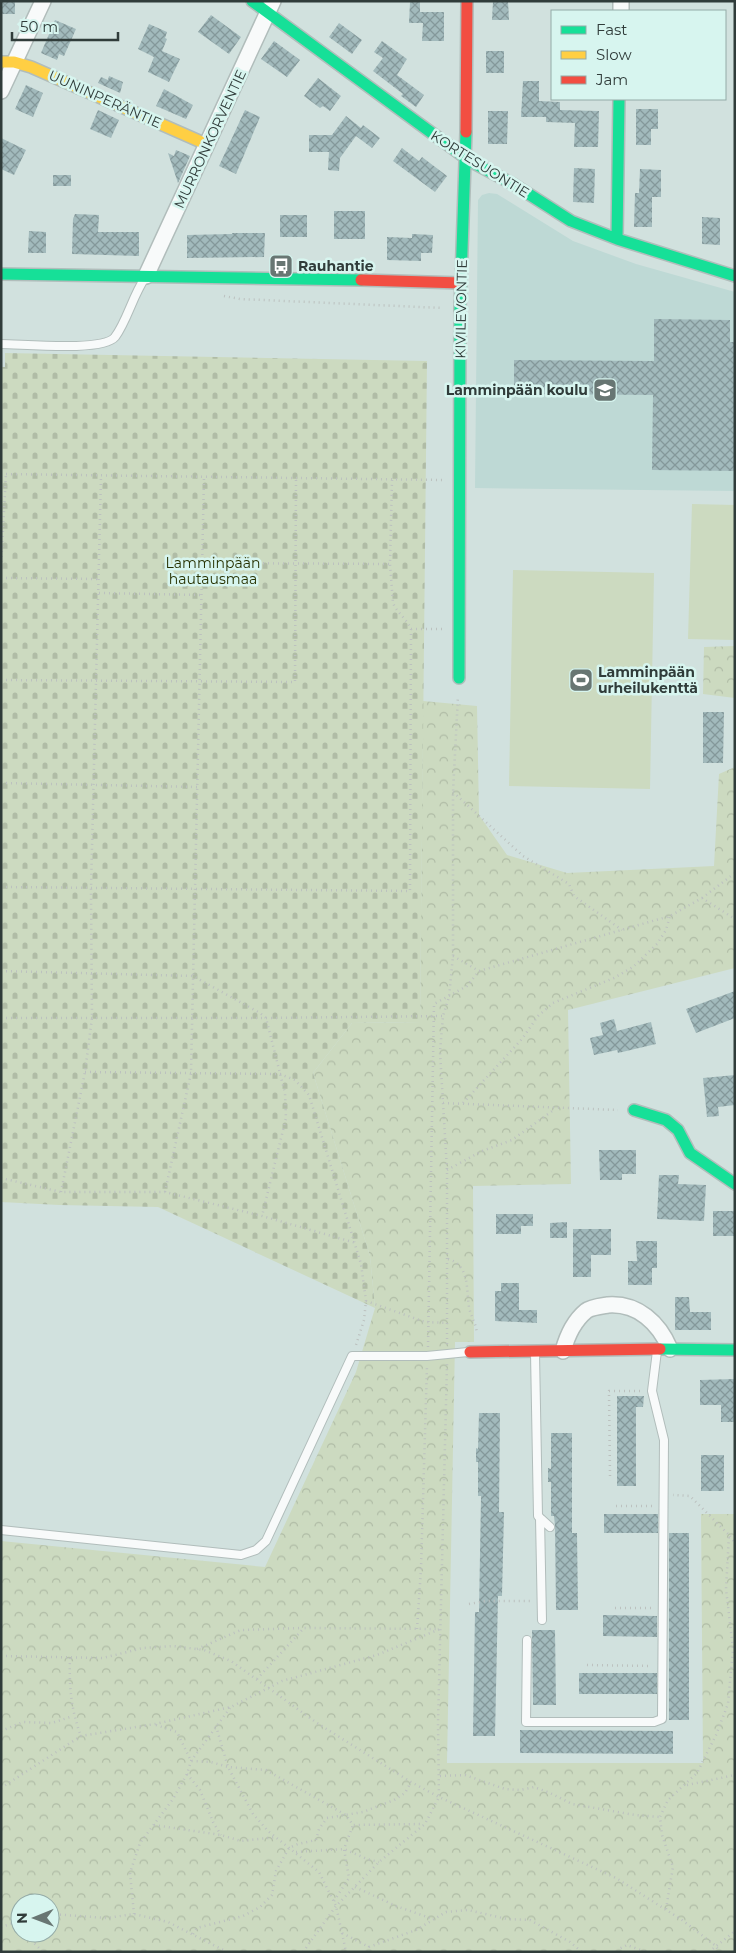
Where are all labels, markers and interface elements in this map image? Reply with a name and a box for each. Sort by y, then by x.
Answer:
scale bar [12,10,119,42]
legend [551,10,726,100]
text: 50 m [20,17,58,36]
text: Fast [596,20,627,39]
text: Slow [596,45,632,64]
street label: UUNINPERÄNTIE [46,66,164,132]
street label: MURRONKORVENTIE [170,67,250,211]
text: Jam [595,70,628,89]
street label: KORTESUONTIE [427,126,533,202]
bus stop icon: Rauhantie [268,253,294,279]
place label: Rauhantie [298,257,374,275]
street label: KIVILEVONTIE [451,259,471,359]
school or university icon: Lamminpään koulu [592,377,618,403]
place label: Lamminpään koulu [446,381,588,399]
park label: Lamminpään hautausmaa [166,554,260,588]
place label: Lamminpään urheilukenttä [598,663,698,697]
sports icon: Lamminpään urheilukenttä [568,667,594,693]
north arrow [10,1893,60,1943]
text: N [13,1912,31,1924]

